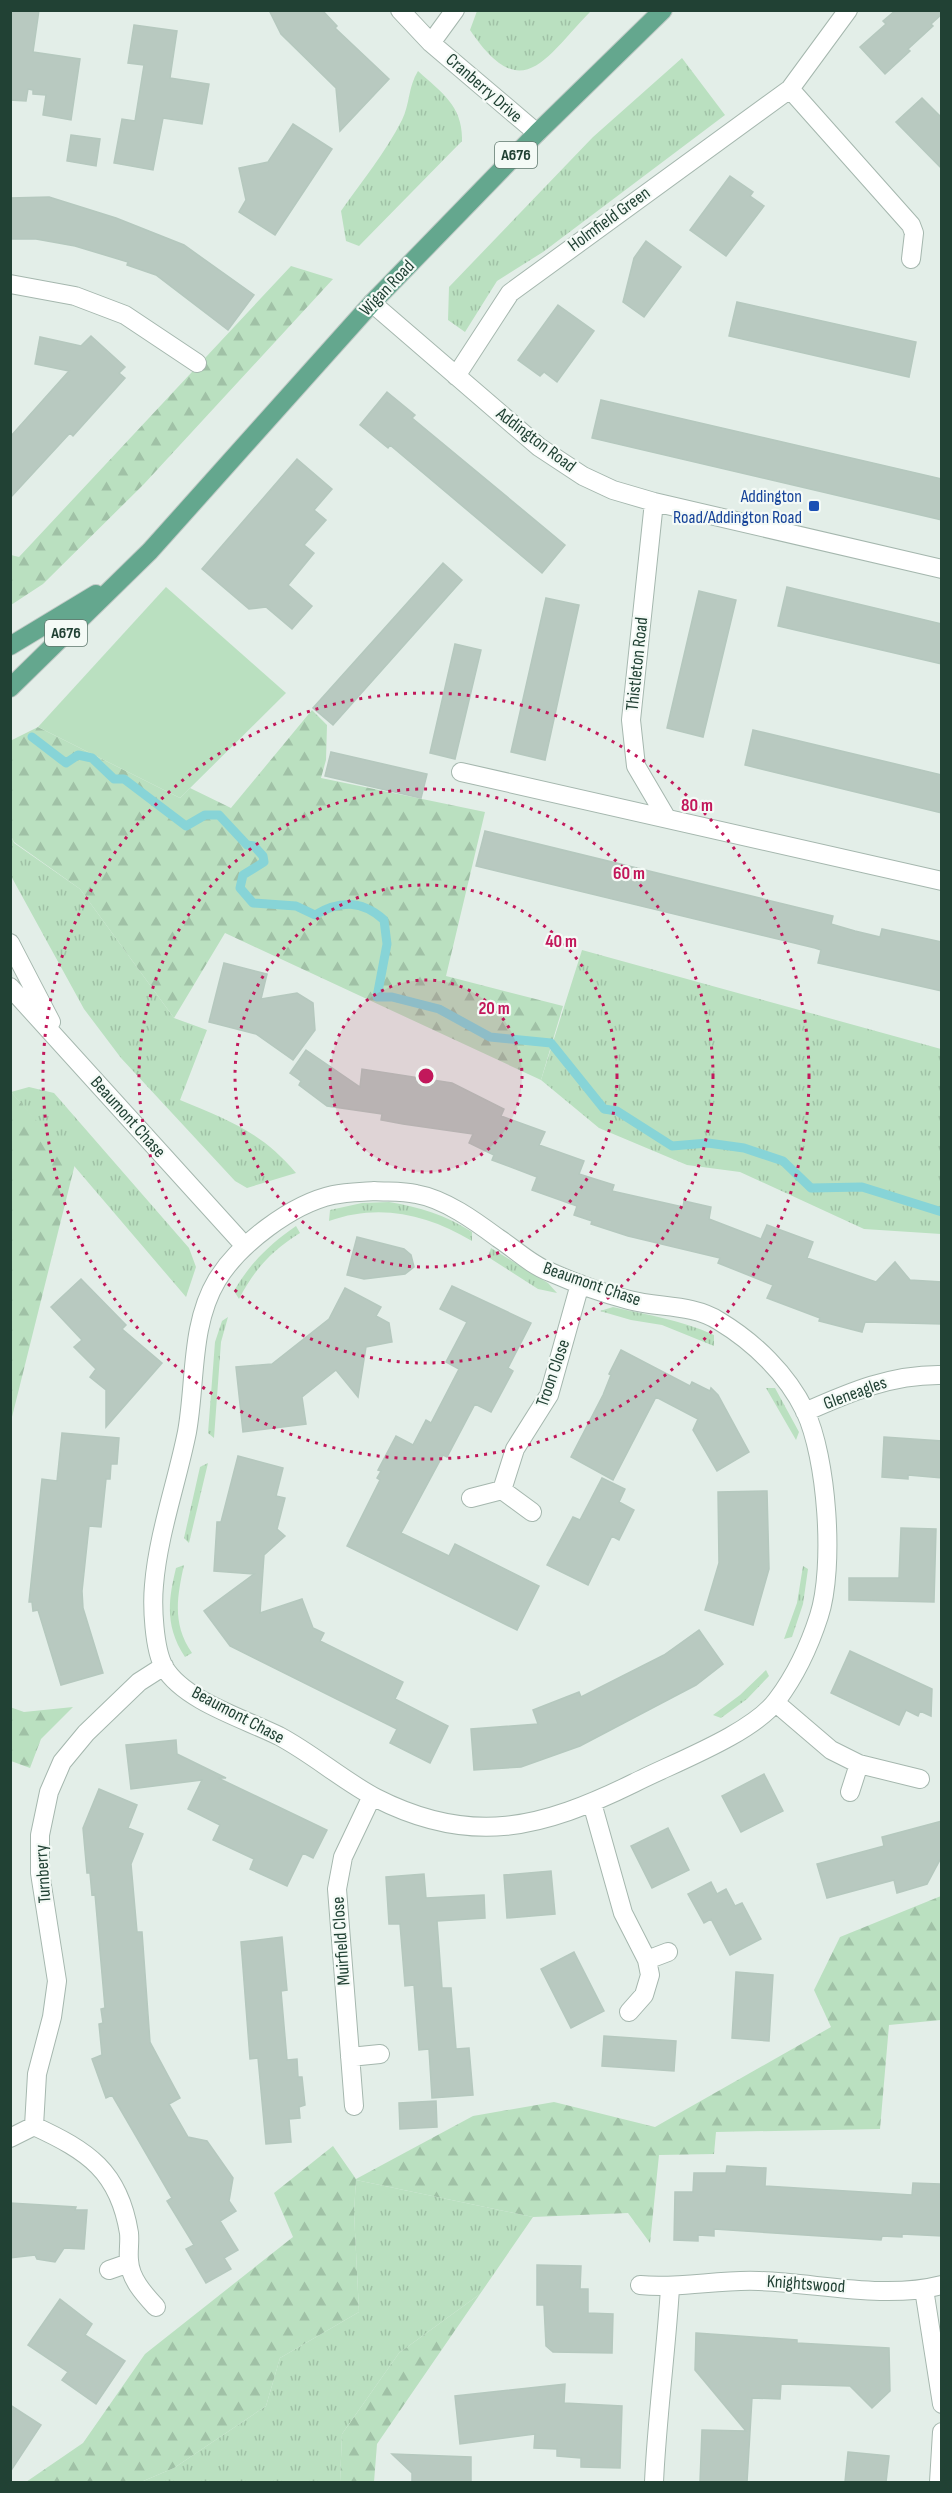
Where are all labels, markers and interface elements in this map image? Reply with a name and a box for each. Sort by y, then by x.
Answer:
street label: Cranberry Drive [441,49,527,127]
road number: A676 [495,142,537,168]
street label: Holmfield Green [564,182,654,256]
street label: Wigan Road [355,256,419,320]
street label: Addington Road [491,403,580,477]
place label: Addington Road/Addington Road [673,486,802,528]
marker: Addington Road/Addington Road [807,499,821,513]
street label: Thistleton Road [622,616,652,712]
road number: A676 [45,620,87,646]
text: 80 m [681,795,713,816]
text: 60 m [613,863,645,884]
text: 40 m [545,931,577,952]
text: 20 m [478,998,510,1019]
centre of rings [416,1066,436,1086]
street label: Beaumont Chase [86,1072,170,1162]
street label: Beaumont Chase [540,1257,644,1311]
street label: Troon Close [532,1337,574,1409]
street label: Gleneagles [821,1372,889,1414]
street label: Beaumont Chase [188,1682,288,1748]
street label: Turnberry [30,1844,56,1904]
street label: Muirfield Close [327,1896,355,1986]
street label: Knightswood [766,2271,846,2297]

